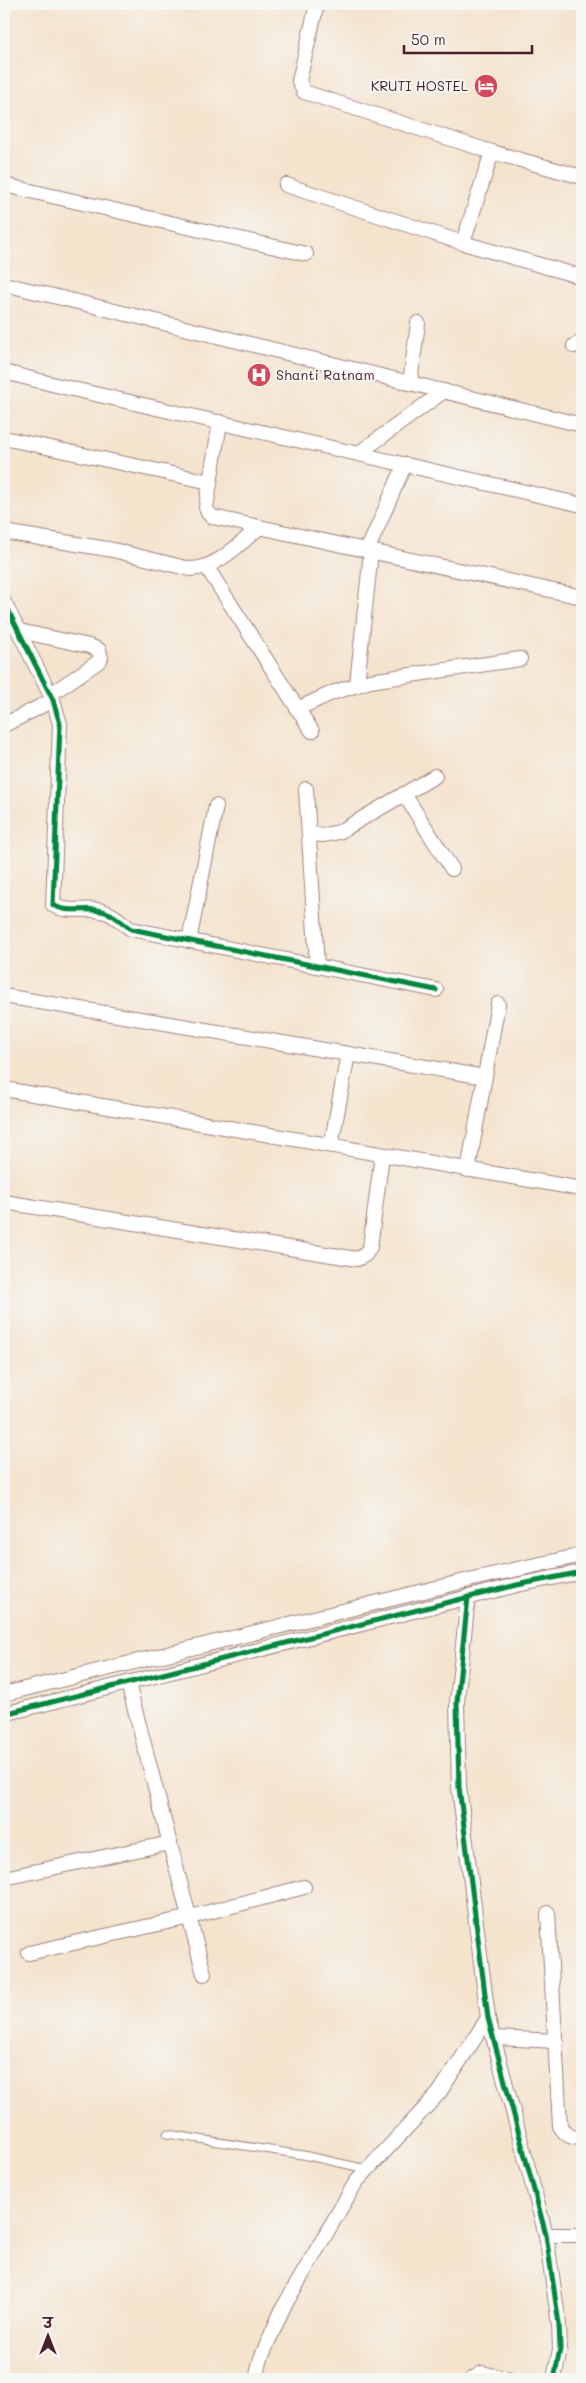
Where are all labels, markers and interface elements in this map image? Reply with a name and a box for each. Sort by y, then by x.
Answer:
scale bar [404,22,531,54]
text: 50 m [411,29,446,49]
hotel icon: KRUTI HOSTEL [473,73,499,99]
place label: KRUTI HOSTEL [371,76,469,95]
hospital icon: Shanti Ratnam [246,362,272,388]
place label: Shanti Ratnam [276,365,375,384]
north arrow [22,2310,72,2360]
text: उ [41,2313,54,2332]

